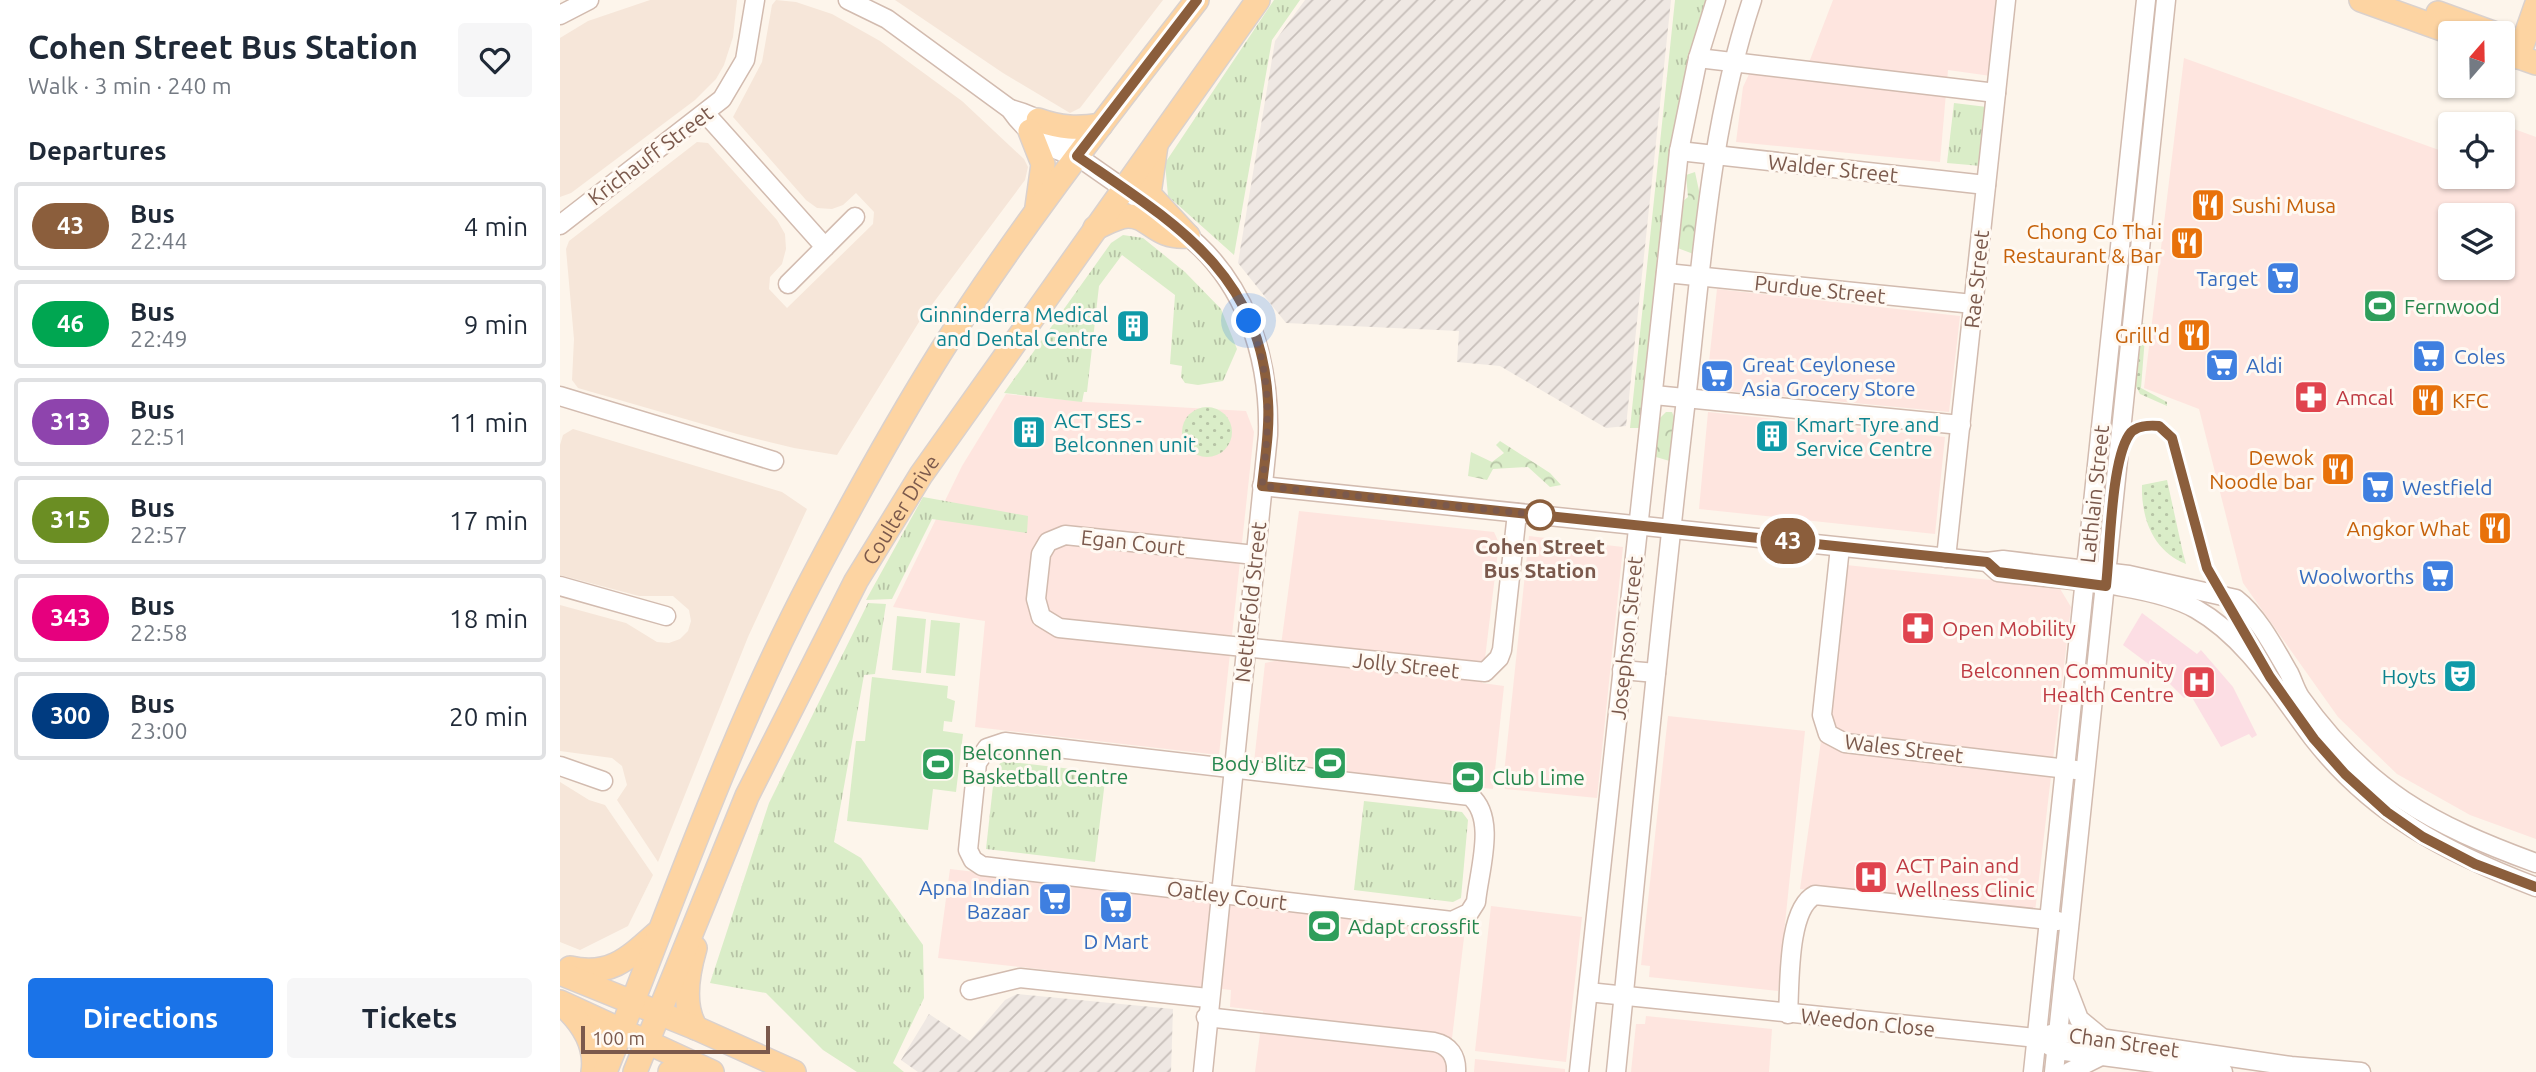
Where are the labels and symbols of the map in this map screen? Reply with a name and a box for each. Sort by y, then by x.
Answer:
north arrow [2438,21,2515,98]
street label: Krichauff Street [583,100,717,210]
street label: Walder Street [1767,149,1899,187]
restaurant icon: Sushi Musa [2189,186,2227,224]
place label: Sushi Musa [2232,193,2336,217]
place label: Chong Co Thai Restaurant & Bar [2003,219,2162,267]
restaurant icon: Chong Co Thai Restaurant & Bar [2168,224,2206,262]
street label: Rae Street [1959,229,1993,329]
supermarket icon: Target [2264,259,2302,297]
place label: Target [2196,266,2258,290]
street label: Purdue Street [1753,270,1887,308]
sports icon: Fernwood [2361,287,2399,325]
place label: Fernwood [2404,294,2500,318]
place label: Ginninderra Medical and Dental Centre [919,302,1108,350]
your location [1231,303,1266,338]
building icon: Ginninderra Medical and Dental Centre [1114,307,1152,345]
restaurant icon: Grill'd [2175,316,2213,354]
place label: Grill'd [2115,323,2170,347]
supermarket icon: Coles [2410,337,2448,375]
place label: Coles [2454,344,2505,368]
supermarket icon: Aldi [2203,346,2241,384]
place label: Great Ceylonese Asia Grocery Store [1742,352,1916,400]
place label: Aldi [2246,353,2283,377]
supermarket icon: Great Ceylonese Asia Grocery Store [1698,357,1736,395]
pharmacy icon: Amcal [2292,378,2330,416]
restaurant icon: KFC [2409,381,2447,419]
place label: Amcal [2336,385,2394,409]
place label: KFC [2452,388,2489,412]
place label: ACT SES - Belconnen unit [1054,408,1196,456]
place label: Kmart Tyre and Service Centre [1796,412,1940,460]
building icon: ACT SES - Belconnen unit [1010,413,1048,451]
building icon: Kmart Tyre and Service Centre [1753,417,1791,455]
street label: Lathlain Street [2075,424,2113,564]
place label: Dewok Noodle bar [2209,445,2314,493]
street label: Coulter Drive [857,450,944,569]
restaurant icon: Dewok Noodle bar [2319,450,2357,488]
supermarket icon: Westfield [2359,468,2397,506]
place label: Westfield [2402,475,2493,499]
marker: Cohen Street Bus Station [1525,500,1555,530]
restaurant icon: Angkor What [2476,509,2514,547]
place label: Angkor What [2347,516,2470,540]
line badge: 43 [1756,518,1820,564]
street label: Nettlefold Street [1230,520,1270,684]
street label: Egan Court [1080,525,1186,559]
place label: Cohen Street Bus Station [1475,534,1605,582]
street label: Josephson Street [1605,555,1647,721]
supermarket icon: Woolworths [2419,557,2457,595]
place label: Woolworths [2299,564,2414,588]
pharmacy icon: Open Mobility [1899,609,1937,647]
place label: Open Mobility [1942,616,2076,640]
street label: Jolly Street [1351,647,1461,683]
theatre icon: Hoyts [2441,657,2479,695]
place label: Belconnen Community Health Centre [1960,658,2174,706]
hospital icon: Belconnen Community Health Centre [2180,663,2218,701]
place label: Hoyts [2382,664,2436,688]
street label: Wales Street [1843,729,1965,767]
place label: Belconnen Basketball Centre [962,740,1128,788]
sports icon: Body Blitz [1311,744,1349,782]
sports icon: Belconnen Basketball Centre [919,745,957,783]
place label: Body Blitz [1211,751,1306,775]
sports icon: Club Lime [1449,758,1487,796]
place label: Club Lime [1492,765,1585,789]
place label: ACT Pain and Wellness Clinic [1896,853,2035,901]
hospital icon: ACT Pain and Wellness Clinic [1852,858,1890,896]
place label: Apna Indian Bazaar [919,875,1030,923]
street label: Oatley Court [1166,876,1288,914]
supermarket icon: Apna Indian Bazaar [1036,880,1074,918]
supermarket icon: D Mart [1097,888,1135,926]
sports icon: Adapt crossfit [1305,907,1343,945]
place label: Adapt crossfit [1348,914,1480,938]
place label: D Mart [1084,929,1148,953]
street label: Weedon Close [1800,1003,1936,1041]
street label: Chan Street [2067,1022,2181,1062]
scale bar [581,1023,770,1055]

